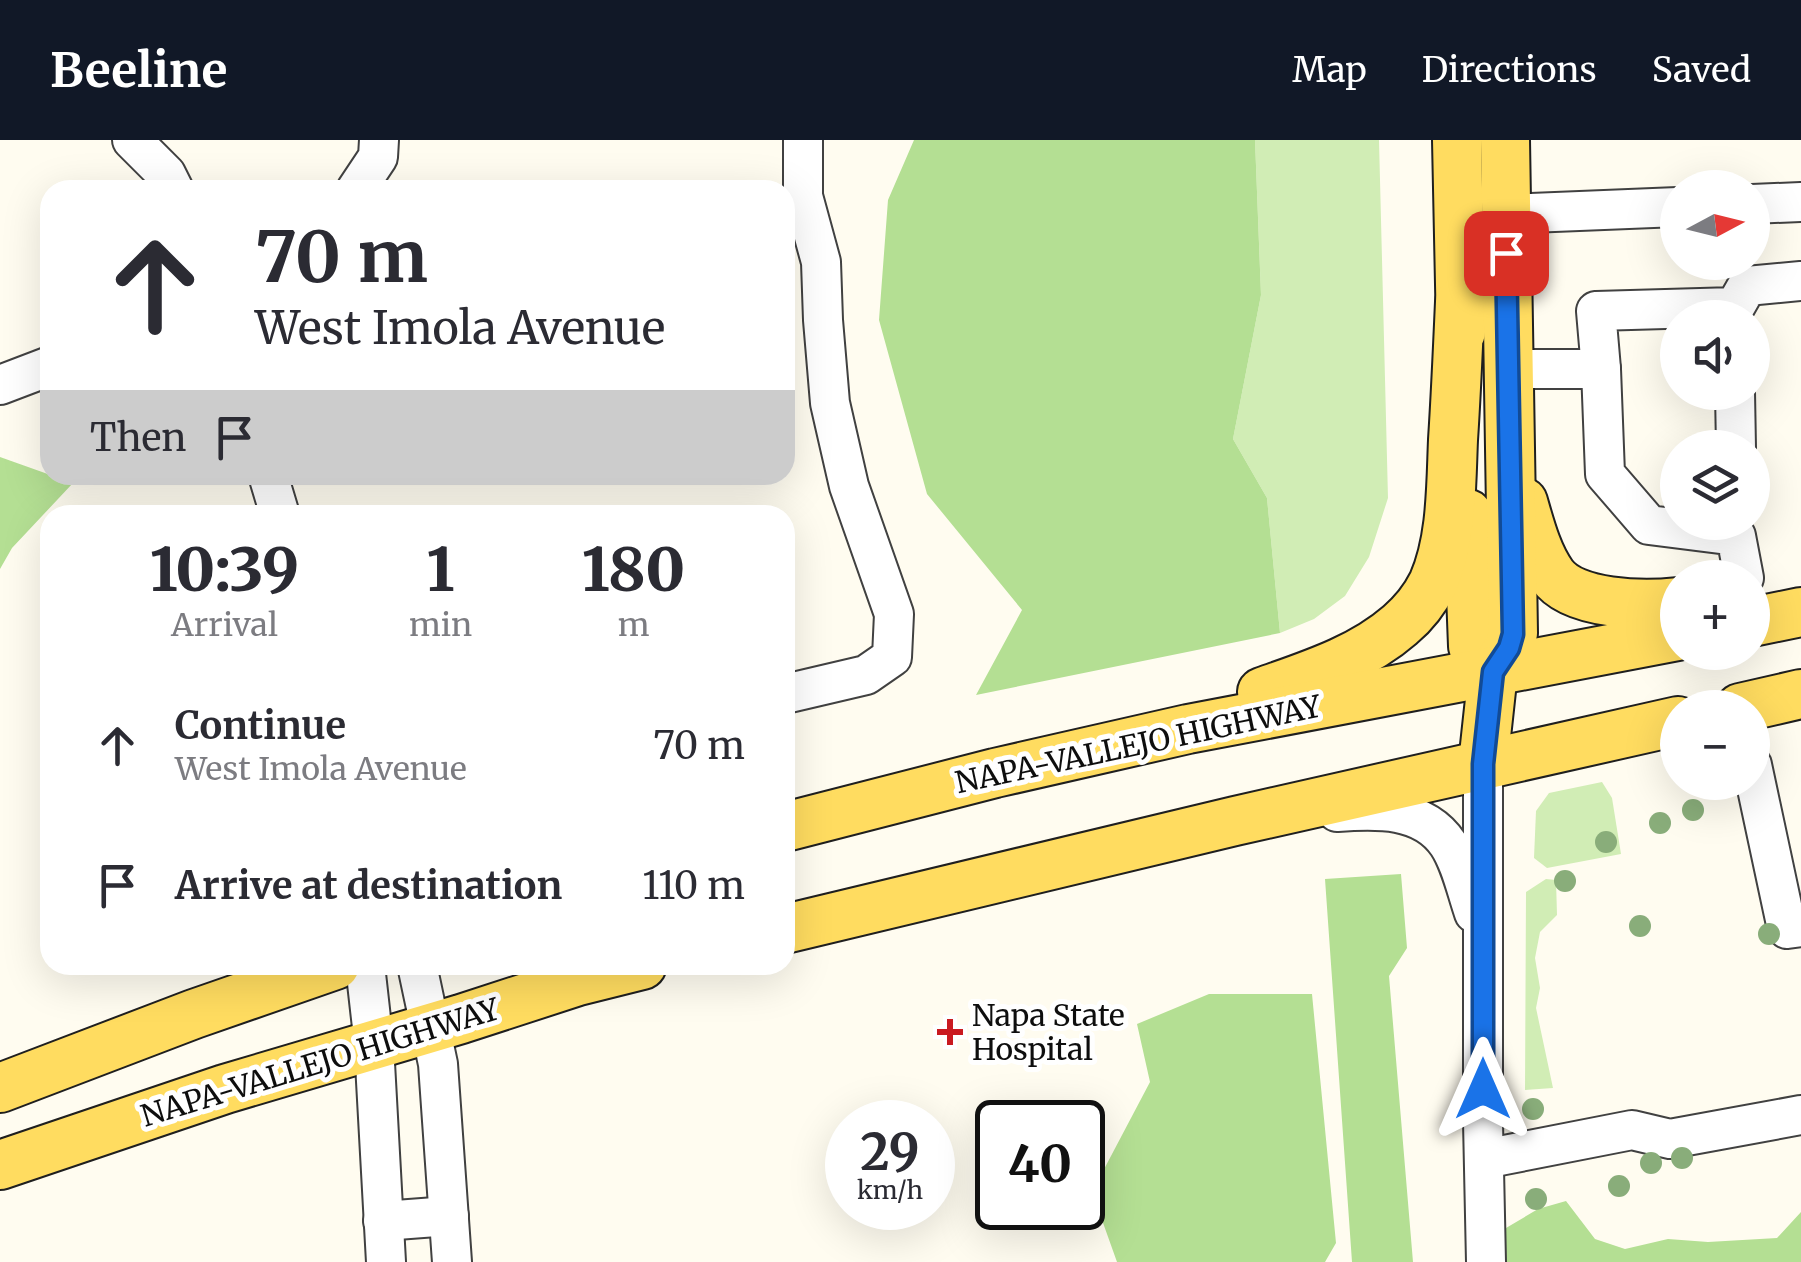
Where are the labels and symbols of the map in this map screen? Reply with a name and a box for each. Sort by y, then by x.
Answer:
north arrow [1660,170,1770,280]
pin [1464,211,1549,296]
street label: NAPA-VALLEJO HIGHWAY [952,687,1325,801]
street label: NAPA-VALLEJO HIGHWAY [136,989,504,1135]
place label: Napa State Hospital [972,996,1125,1068]
marker: Napa State Hospital [937,1019,963,1045]
position arrow [1431,1037,1535,1141]
speed limit sign: 40 [975,1100,1105,1230]

